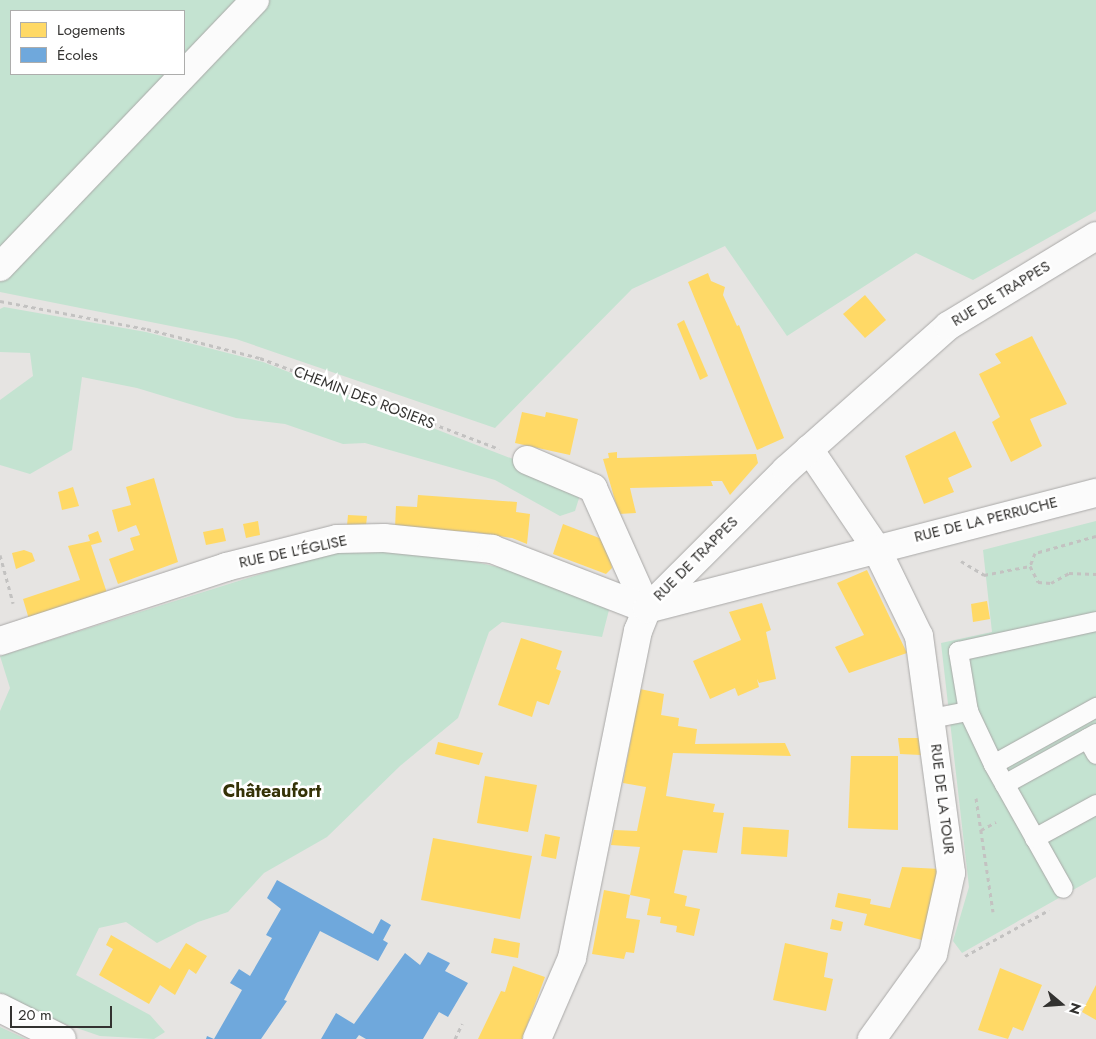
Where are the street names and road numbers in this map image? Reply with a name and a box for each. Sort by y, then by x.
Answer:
street label: RUE DE TRAPPES [949,258,1053,330]
street label: CHEMIN DES ROSIERS [291,363,437,433]
street label: RUE DE LA PERRUCHE [913,493,1059,547]
street label: RUE DE TRAPPES [650,513,742,605]
street label: RUE DE L'ÉGLISE [237,532,349,572]
street label: RUE DE LA TOUR [926,743,958,855]

